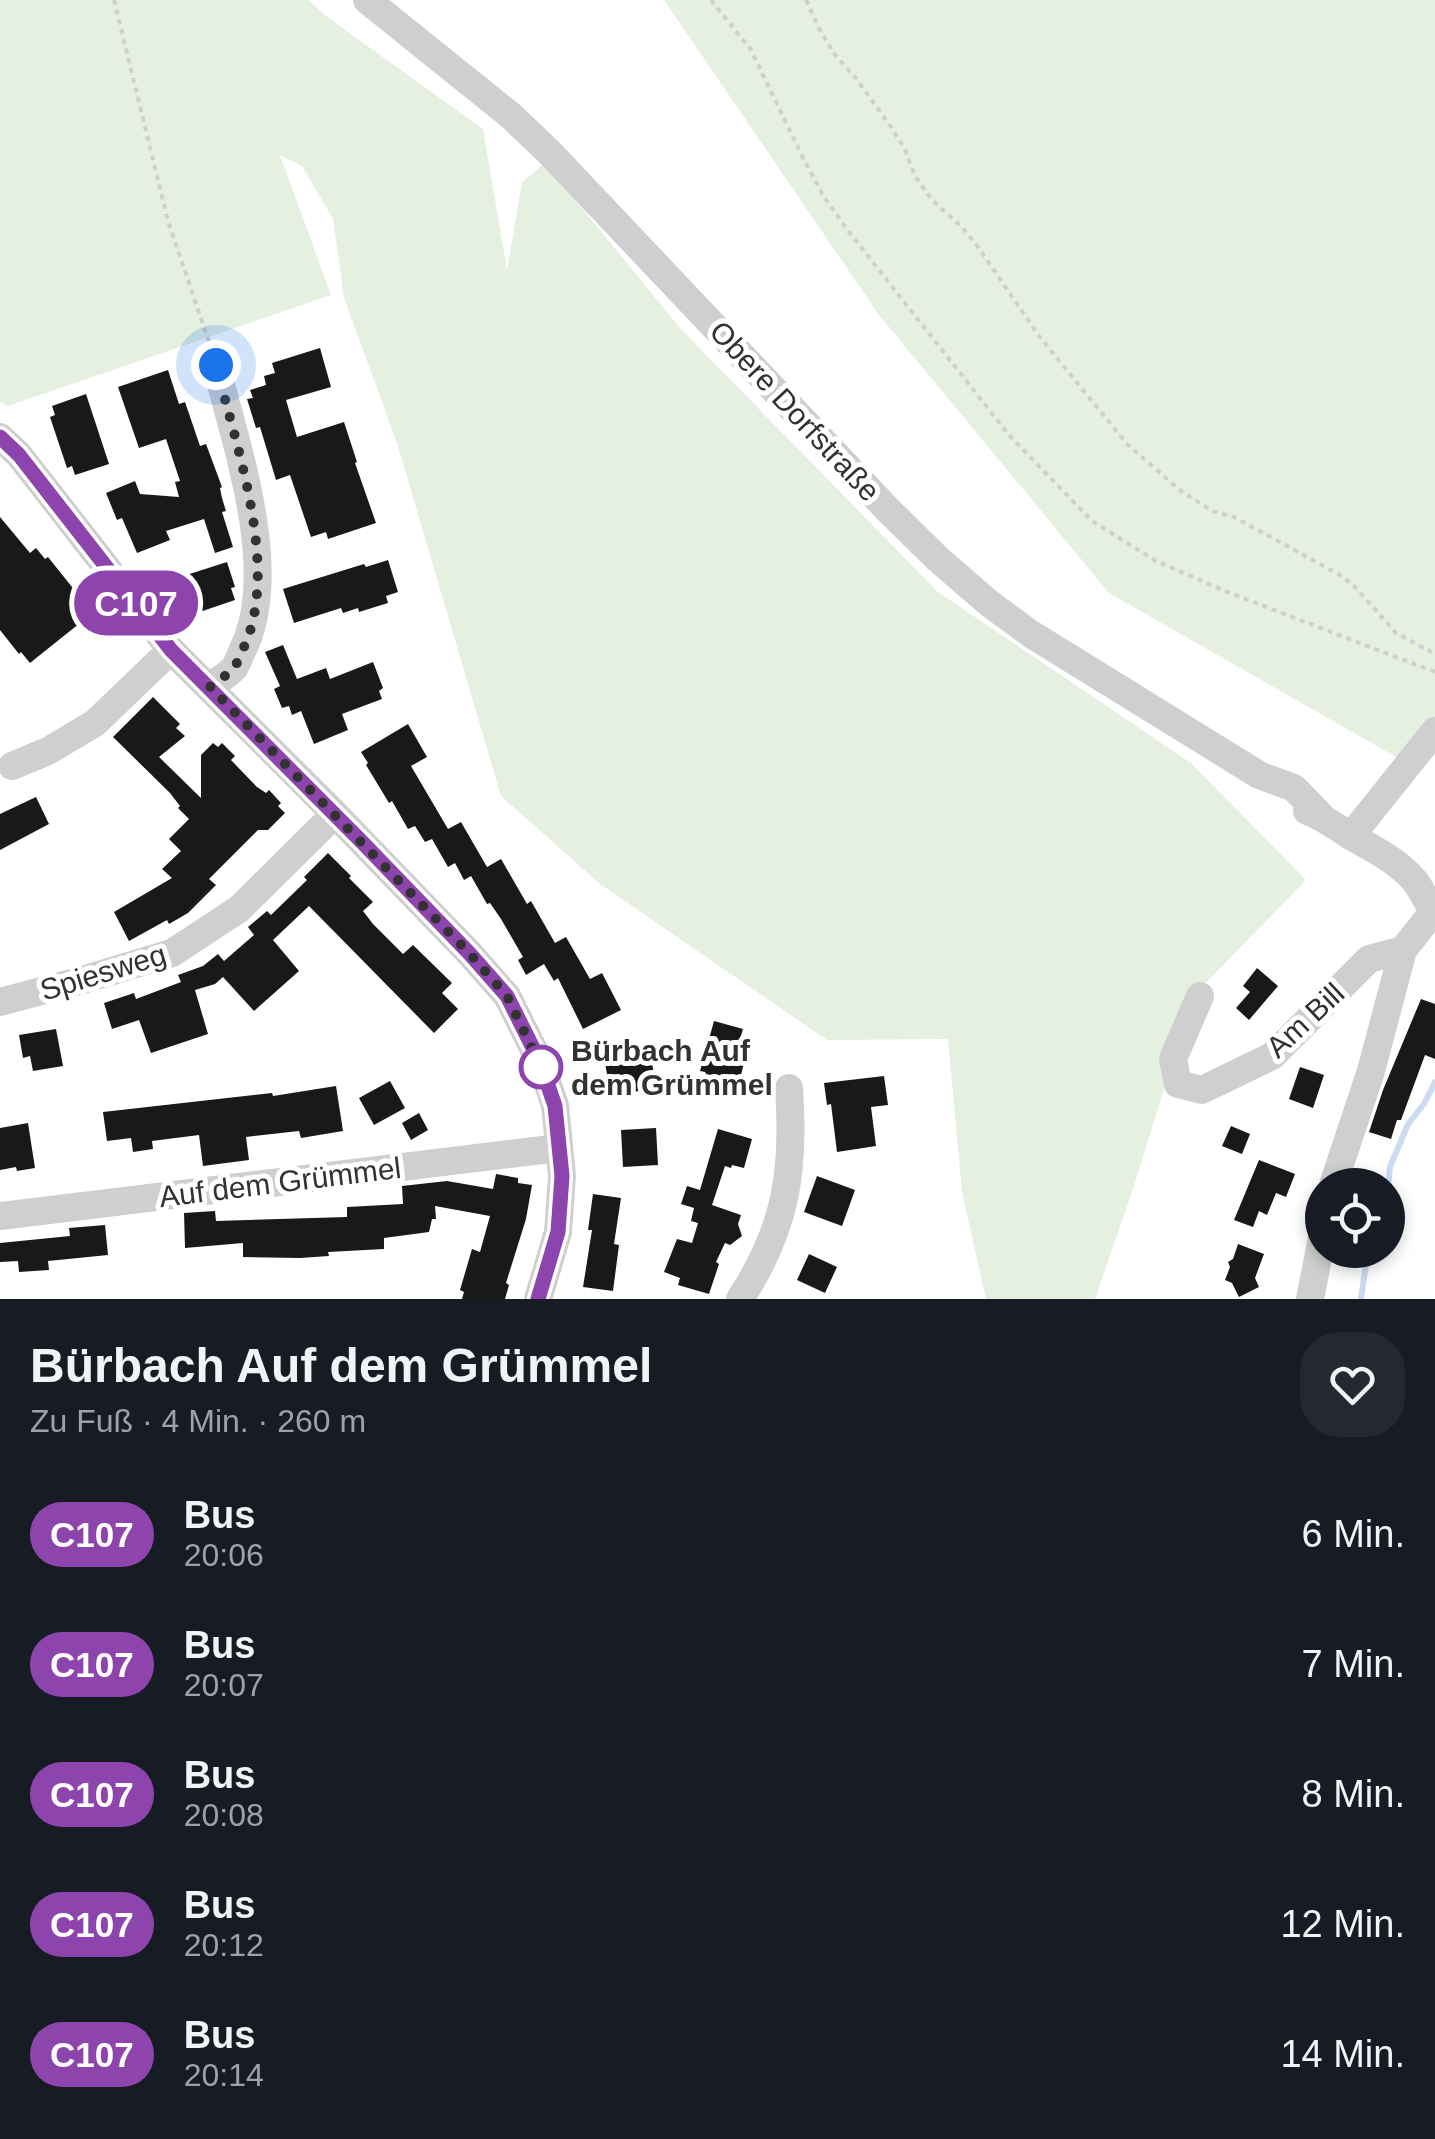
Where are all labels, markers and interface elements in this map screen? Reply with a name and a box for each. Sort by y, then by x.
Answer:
street label: Obere Dorfstraße [703,314,887,508]
your location [191,340,241,390]
line badge: C107 [66,570,206,636]
text: C107 [94,584,178,623]
street label: Spiesweg [36,937,170,1007]
street label: Am Bill [1260,976,1350,1064]
place label: Bürbach Auf dem Grümmel [571,1034,773,1101]
marker: Bürbach Auf dem Grümmel [520,1046,562,1088]
street label: Auf dem Grümmel [157,1151,403,1213]
map controls [1305,1168,1405,1268]
button: locate [1305,1168,1405,1268]
button: heart [1300,1332,1405,1437]
text: Bürbach Auf dem Grümmel [30,1339,652,1392]
text: Zu Fuß · 4 Min. · 260 m [30,1403,366,1439]
text: Bus [184,1494,255,1536]
text: 6 Min. [1302,1513,1405,1555]
text: C107 [50,1515,134,1554]
text: 20:06 [184,1537,264,1573]
text: Bus [184,1624,255,1666]
text: 7 Min. [1302,1643,1405,1685]
text: C107 [50,1645,134,1684]
text: 20:07 [184,1667,264,1703]
text: Bus [184,1754,255,1796]
text: 8 Min. [1302,1773,1405,1815]
text: C107 [50,1775,134,1814]
text: 20:08 [184,1797,264,1833]
text: Bus [184,1884,255,1926]
text: 12 Min. [1280,1903,1405,1945]
text: C107 [50,1905,134,1944]
text: 20:12 [184,1927,264,1963]
text: Bus [184,2014,255,2056]
text: 14 Min. [1280,2033,1405,2075]
text: C107 [50,2035,134,2074]
text: 20:14 [184,2057,264,2093]

